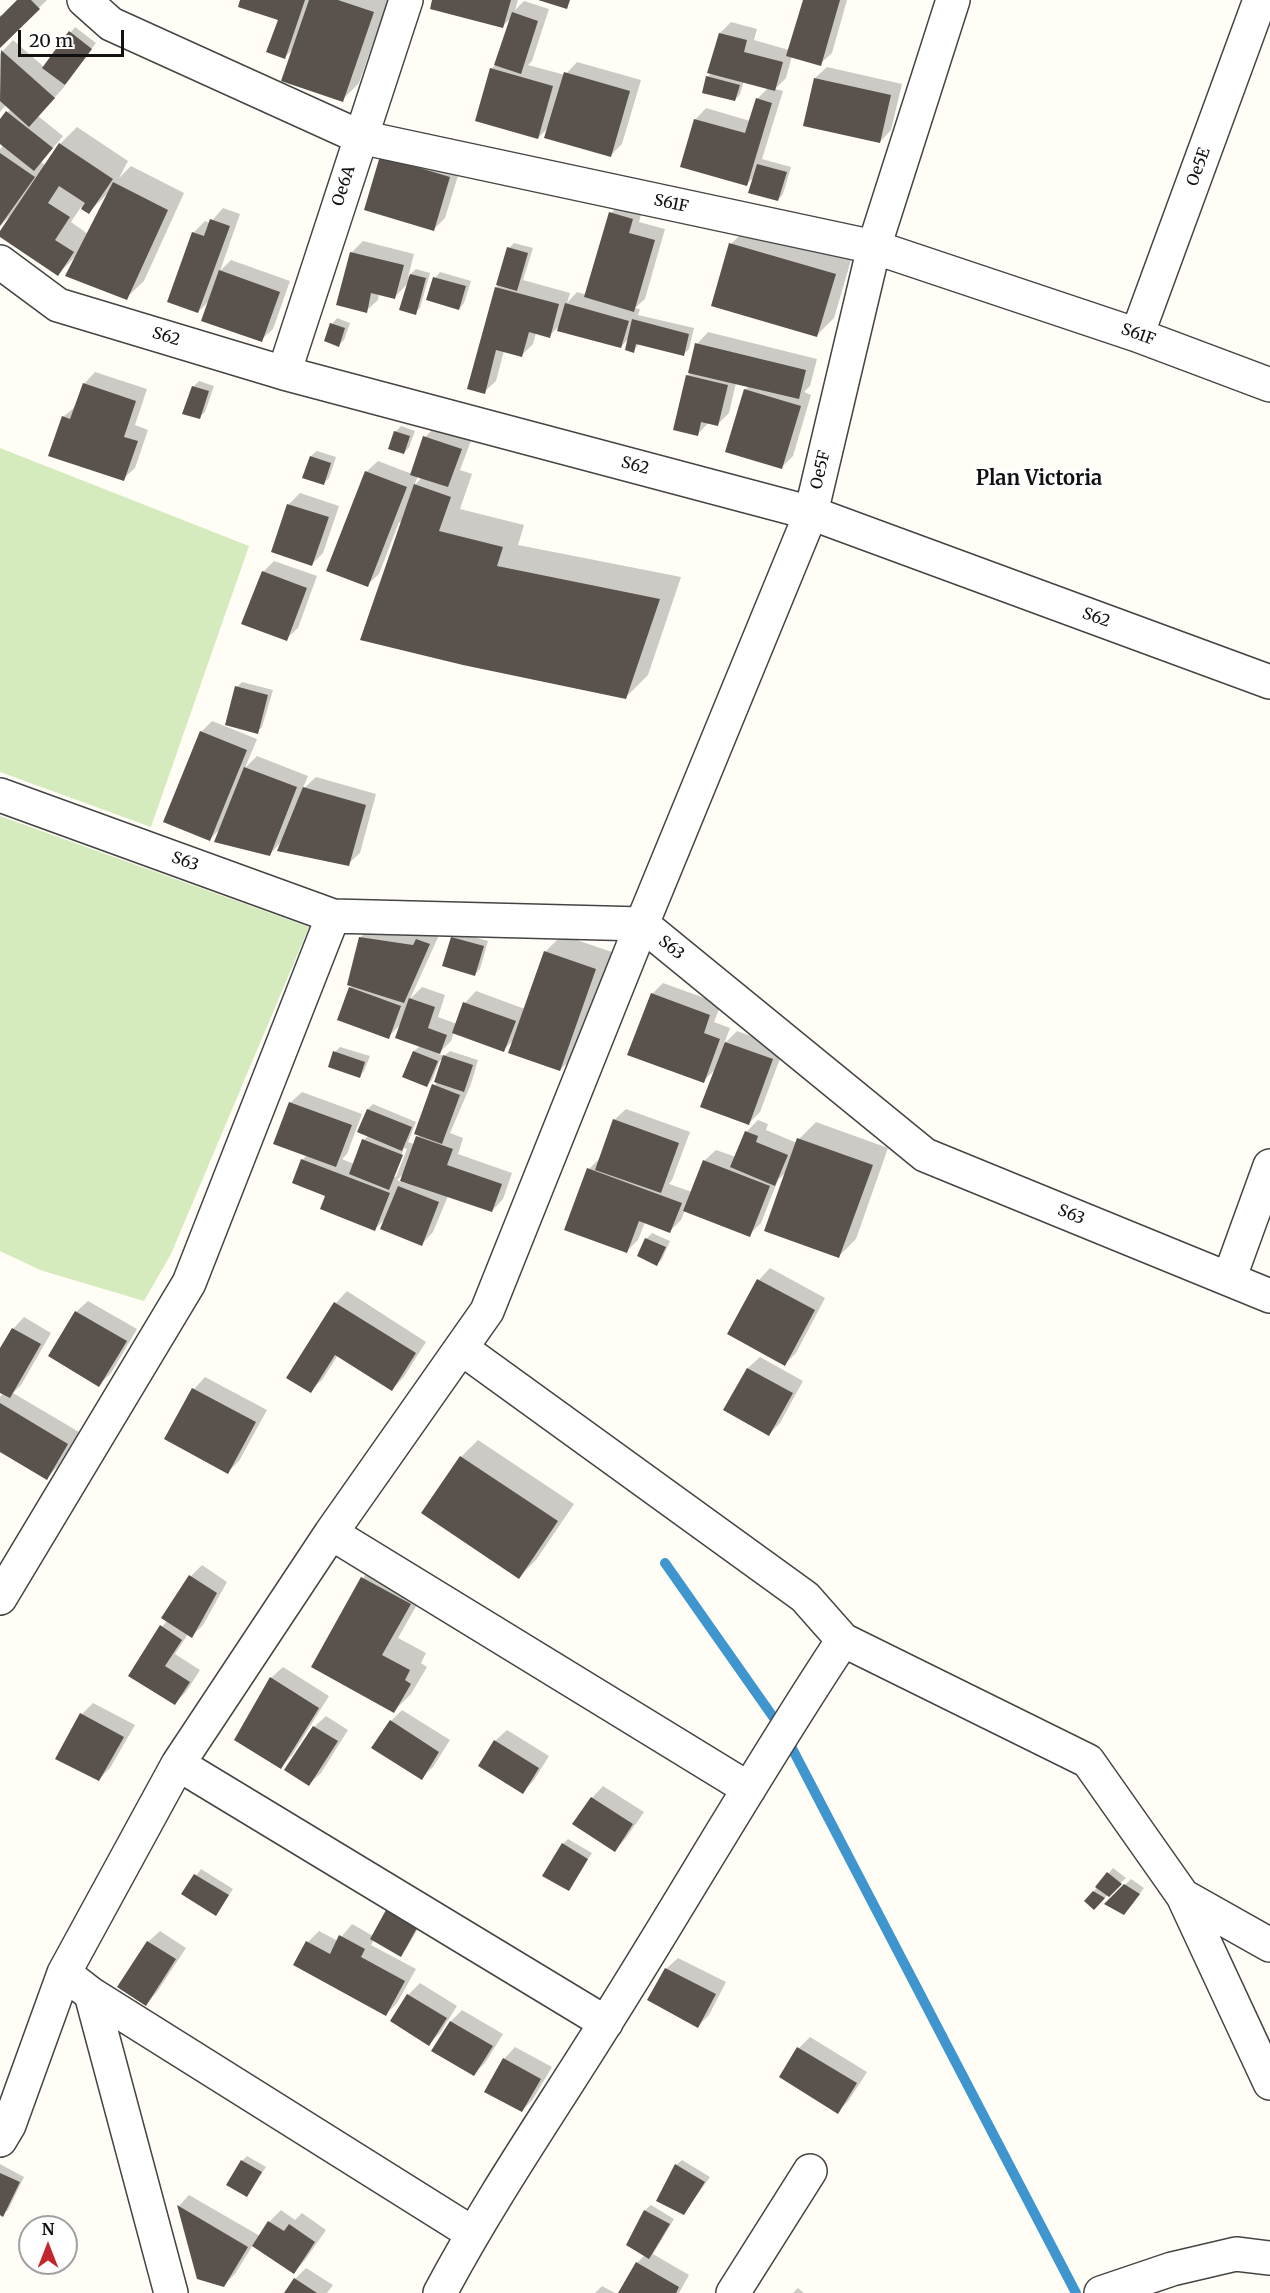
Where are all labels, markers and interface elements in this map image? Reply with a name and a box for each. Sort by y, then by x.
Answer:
scale bar [21,18,128,56]
text: 20 m [29,29,73,52]
street label: Oe5E [1183,145,1215,189]
street label: Oe6A [328,163,360,209]
street label: S61F [652,191,690,217]
street label: S61F [1118,320,1158,350]
street label: S62 [150,324,182,350]
street label: Oe5F [807,449,835,491]
street label: S62 [619,453,651,479]
district label: Plan Victoria [976,467,1102,491]
street label: S62 [1080,604,1112,632]
street label: S63 [169,848,201,876]
street label: S63 [654,932,688,964]
street label: S63 [1055,1201,1087,1229]
north arrow [18,2215,78,2275]
text: N [42,2219,54,2239]

